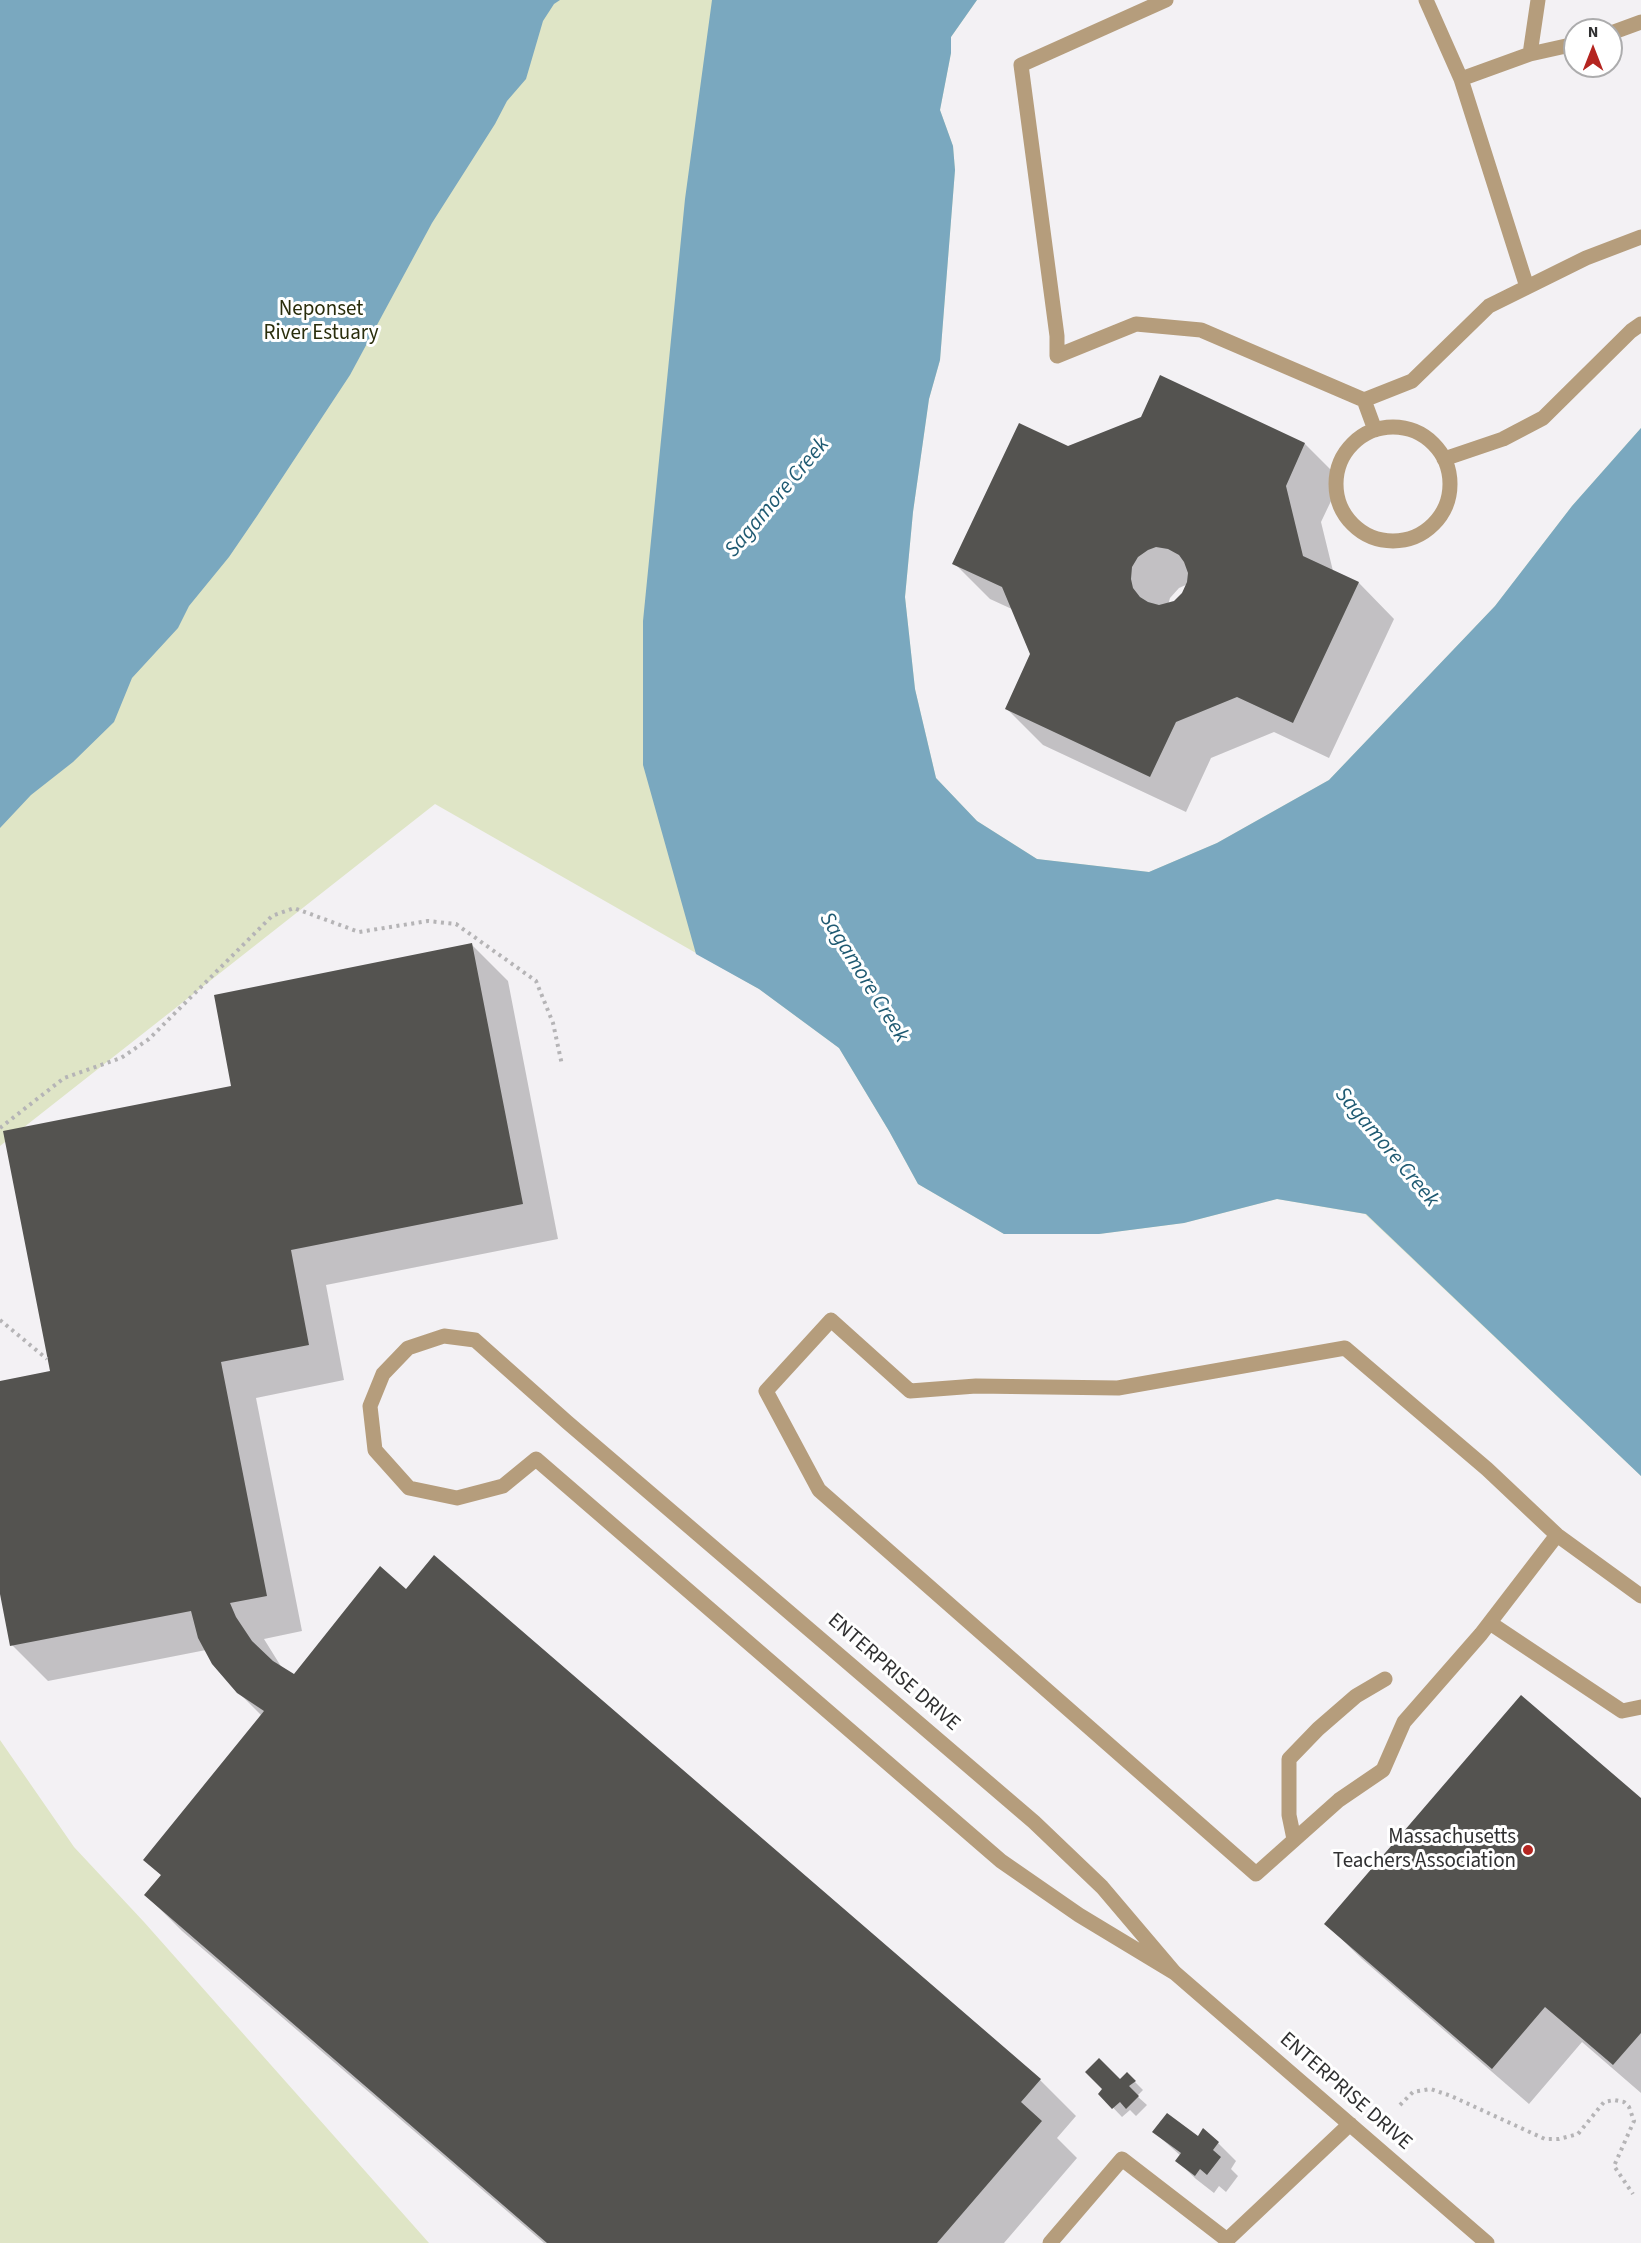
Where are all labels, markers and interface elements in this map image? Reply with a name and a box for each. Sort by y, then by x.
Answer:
north arrow [1563,18,1623,78]
text: N [1588,21,1598,43]
park label: Neponset River Estuary [264,297,378,347]
water label: Sagamore Creek [720,433,836,563]
water label: Sagamore Creek [812,908,914,1048]
water label: Sagamore Creek [1328,1083,1444,1213]
street label: ENTERPRISE DRIVE [822,1609,964,1737]
place label: Massachusetts Teachers Association [1333,1825,1516,1875]
marker: Massachusetts Teachers Association [1521,1843,1535,1857]
street label: ENTERPRISE DRIVE [1274,2028,1416,2156]

